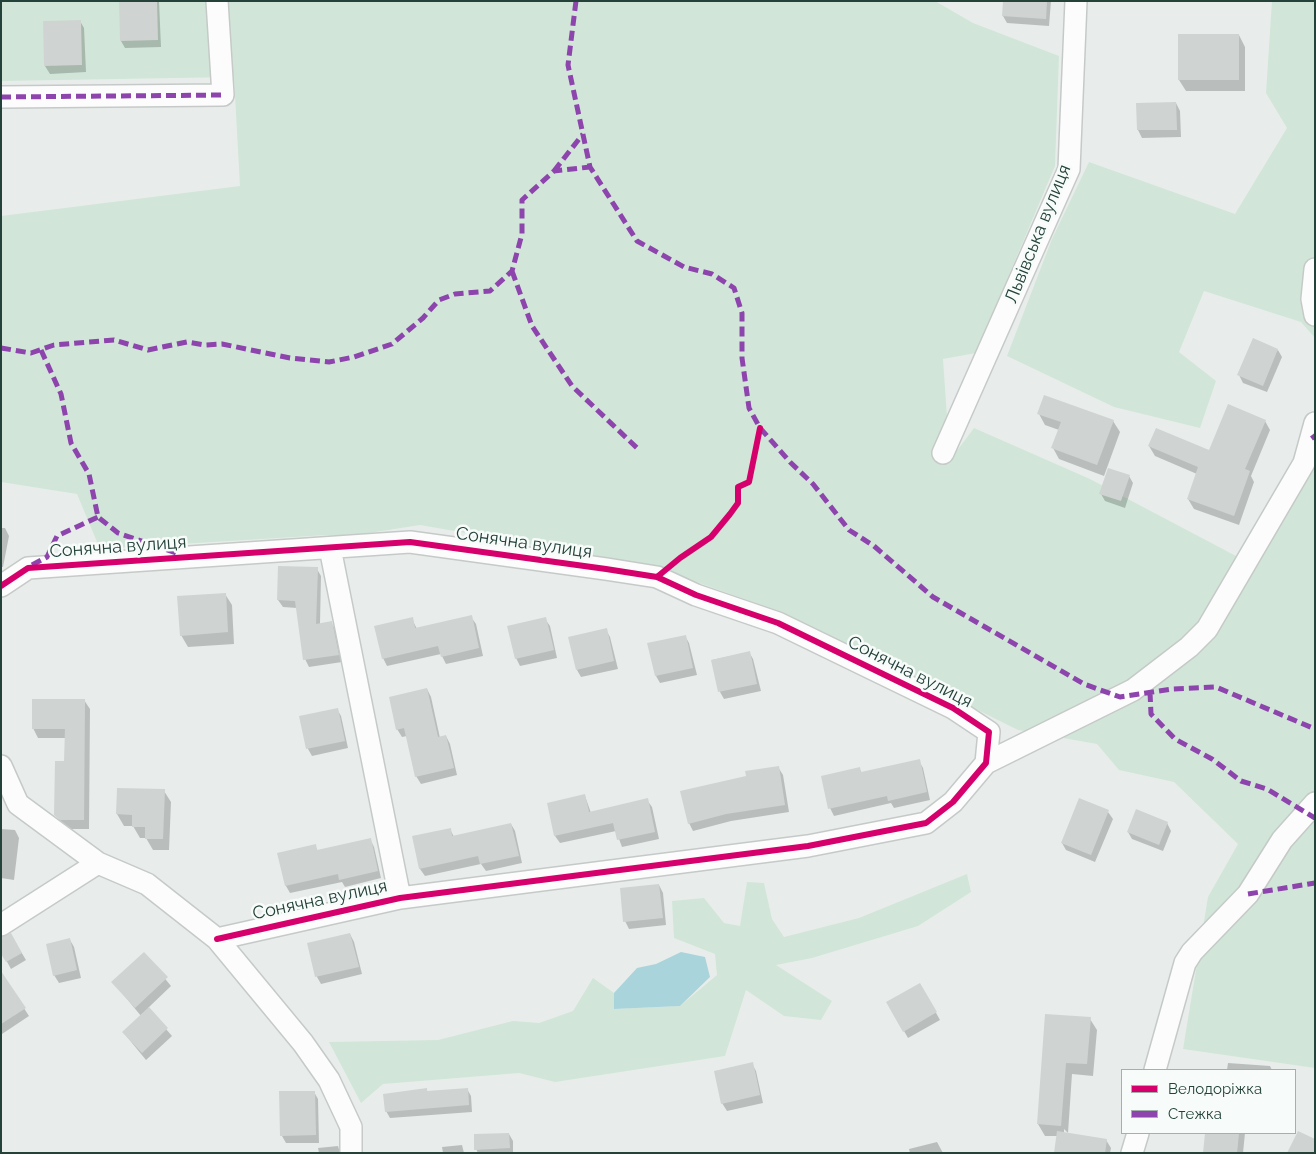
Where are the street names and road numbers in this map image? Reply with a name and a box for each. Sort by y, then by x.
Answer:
street label: Львівська вулиця [1000,162,1076,306]
street label: Сонячна вулиця [455,523,593,563]
street label: Сонячна вулиця [49,531,187,563]
street label: Сонячна вулиця [844,631,976,713]
street label: Сонячна вулиця [251,875,389,925]

